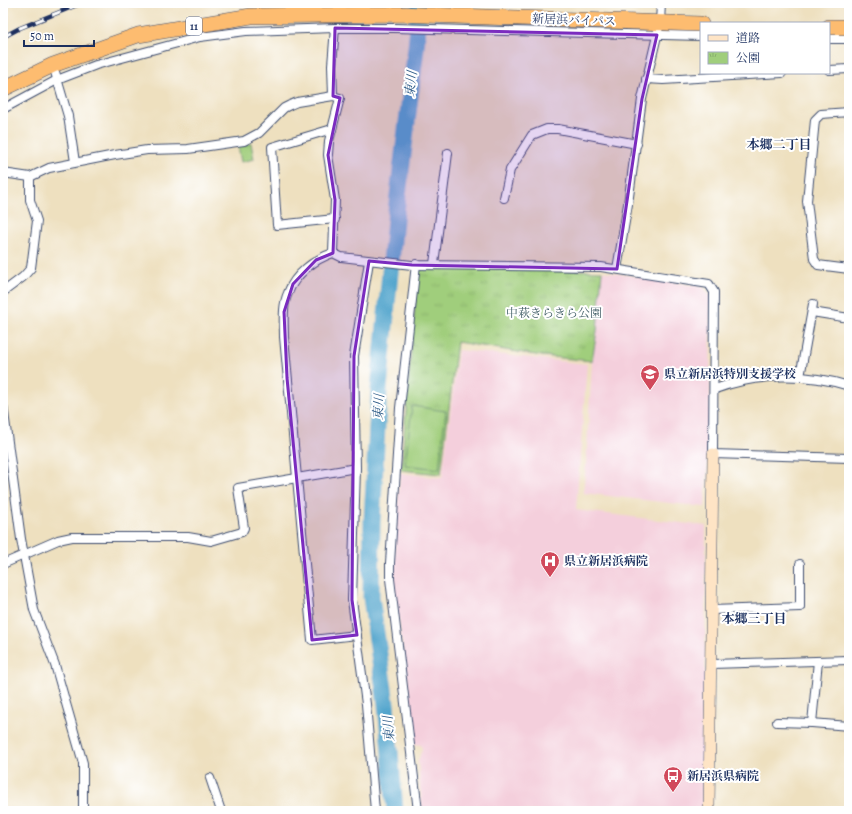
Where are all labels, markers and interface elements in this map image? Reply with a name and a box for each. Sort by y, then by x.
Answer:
street label: 新居浜バイパス [532,11,616,29]
road number: 11 [186,17,202,35]
scale bar [24,22,94,48]
legend [700,22,830,74]
text: 50 m [30,28,54,44]
text: 道路 [736,30,760,46]
text: 公園 [736,50,760,66]
water label: 東川 [400,68,421,98]
district label: 本郷二丁目 [746,136,812,153]
park label: 中萩きらきら公園 [506,305,602,321]
school or university icon: 県立新居浜特別支援学校 [639,363,661,391]
place label: 県立新居浜特別支援学校 [664,366,796,382]
water label: 東川 [369,392,388,420]
hospital icon: 県立新居浜病院 [539,550,561,578]
place label: 県立新居浜病院 [564,553,648,569]
district label: 本郷三丁目 [721,610,787,627]
water label: 東川 [379,713,398,743]
bus stop icon: 新居浜県病院 [662,765,684,793]
place label: 新居浜県病院 [687,768,759,784]

